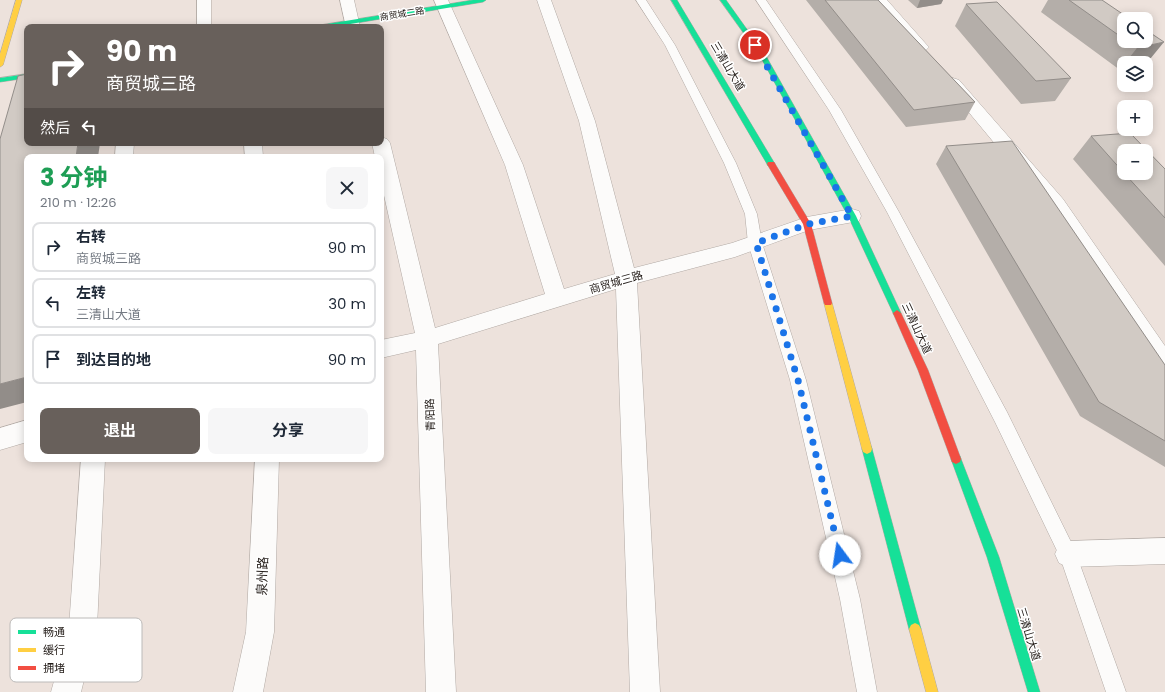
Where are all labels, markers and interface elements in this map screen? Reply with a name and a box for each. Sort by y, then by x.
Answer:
street label: 商贸城二路 [379,5,425,23]
map controls [1117,12,1153,180]
button: search [1117,12,1153,48]
pin [738,28,772,62]
text: 90 m [106,32,177,71]
icon: arrive [744,34,766,56]
street label: 三清山大道 [707,38,749,94]
icon: right [40,40,92,92]
button: layers [1117,56,1153,92]
text: 商贸城三路 [106,71,196,96]
button: + [1117,100,1153,136]
icon: left [78,116,100,138]
text: 然后 [40,117,70,138]
button: − [1117,144,1153,180]
text: 3 分钟 [40,161,108,194]
button: close [326,167,368,209]
text: 210 m · 12:26 [40,193,117,212]
text: 右转 [76,226,106,247]
icon: right [42,236,64,258]
text: 90 m [328,237,366,258]
text: 商贸城三路 [76,249,141,268]
street label: 商贸城三路 [587,267,645,297]
text: 左转 [76,282,106,303]
icon: left [42,292,64,314]
text: 30 m [328,293,366,314]
street label: 三清山大道 [898,300,936,356]
text: 三清山大道 [76,305,141,324]
icon: arrive [42,348,64,370]
text: 到达目的地 [76,349,151,370]
text: 90 m [328,349,366,370]
street label: 青阳路 [421,398,439,432]
button: 退出 [40,408,200,454]
button: 分享 [208,408,368,454]
position arrow [819,534,861,576]
street label: 泉州路 [252,556,273,596]
street label: 三清山大道 [1013,605,1045,663]
legend [10,618,142,682]
text: 畅通 [43,624,65,640]
text: 缓行 [43,642,65,658]
text: 拥堵 [43,660,65,676]

